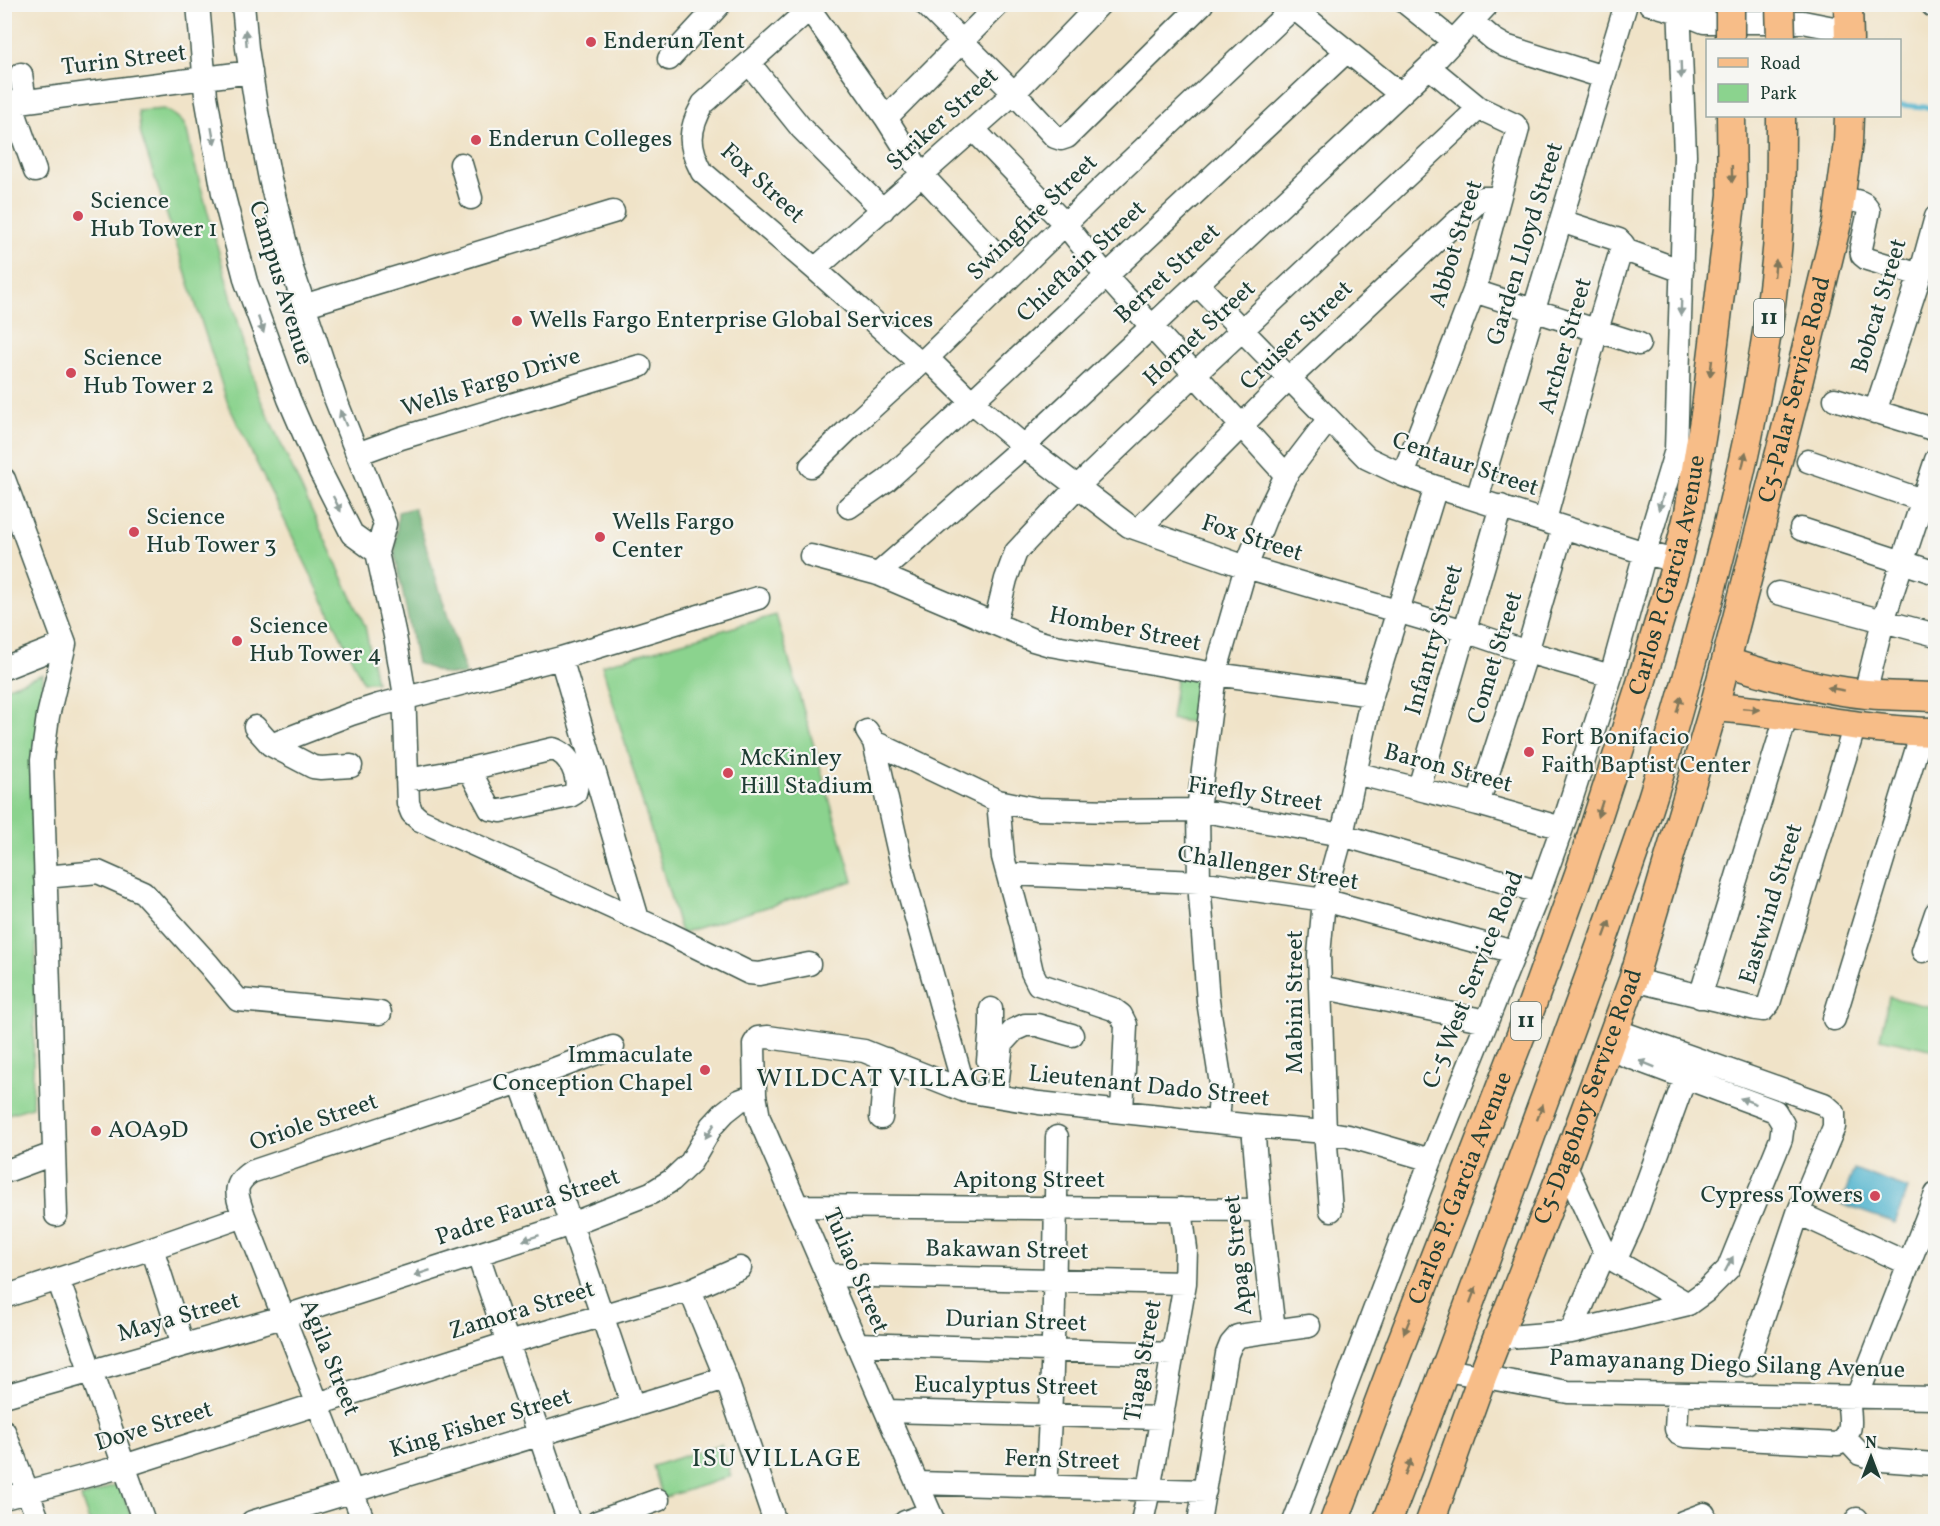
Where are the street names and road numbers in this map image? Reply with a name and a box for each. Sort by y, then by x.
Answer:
street label: Turin Street [60,36,188,86]
street label: Striker Street [879,60,1007,180]
street label: Fox Street [712,136,812,232]
street label: Garden Lloyd Street [1479,138,1573,350]
street label: Swingfire Street [960,147,1106,289]
street label: Abbot Street [1421,176,1493,312]
street label: Chieftain Street [1010,193,1154,331]
street label: Campus Avenue [239,197,321,369]
street label: Berret Street [1107,216,1229,332]
street label: Bobcat Street [1843,235,1917,377]
street label: Hornet Street [1136,273,1264,395]
street label: Cruiser Street [1233,273,1361,399]
street label: C5-Palar Service Road [1751,273,1840,507]
street label: Archer Street [1530,274,1602,418]
road number: 11 [1754,299,1784,337]
street label: Wells Fargo Drive [397,340,585,426]
street label: Centaur Street [1387,424,1543,506]
street label: Carlos P. Garcia Avenue [1621,452,1715,700]
street label: Fox Street [1197,507,1307,571]
street label: Infantry Street [1397,560,1473,720]
street label: Comet Street [1460,587,1532,729]
street label: Homber Street [1046,599,1204,661]
street label: Baron Street [1380,736,1516,802]
street label: Firefly Street [1185,769,1325,821]
street label: Eastwind Street [1731,819,1813,989]
street label: Challenger Street [1175,838,1361,900]
street label: C-5 West Service Road [1415,866,1533,1094]
street label: Mabini Street [1279,930,1313,1074]
street label: C5-Dagohoy Service Road [1526,965,1652,1230]
road number: 11 [1511,1002,1541,1040]
street label: Lieutenant Dado Street [1027,1057,1271,1117]
street label: Carlos P. Garcia Avenue [1401,1067,1522,1310]
street label: Oriole Street [245,1085,383,1161]
street label: Padre Faura Street [431,1160,625,1256]
street label: Apitong Street [953,1164,1105,1198]
street label: Apag Street [1216,1193,1262,1317]
street label: Tuliao Street [813,1203,897,1339]
street label: Bakawan Street [925,1233,1089,1269]
street label: Zamora Street [445,1273,599,1349]
street label: Maya Street [114,1284,244,1352]
street label: Agila Street [290,1295,368,1421]
street label: Tiaga Street [1116,1297,1172,1425]
street label: Durian Street [944,1303,1088,1341]
street label: Pamayanang Diego Silang Avenue [1548,1342,1906,1388]
street label: Eucalyptus Street [913,1368,1099,1406]
street label: King Fisher Street [386,1380,576,1468]
street label: Dove Street [91,1393,217,1461]
street label: Fern Street [1004,1442,1120,1480]

